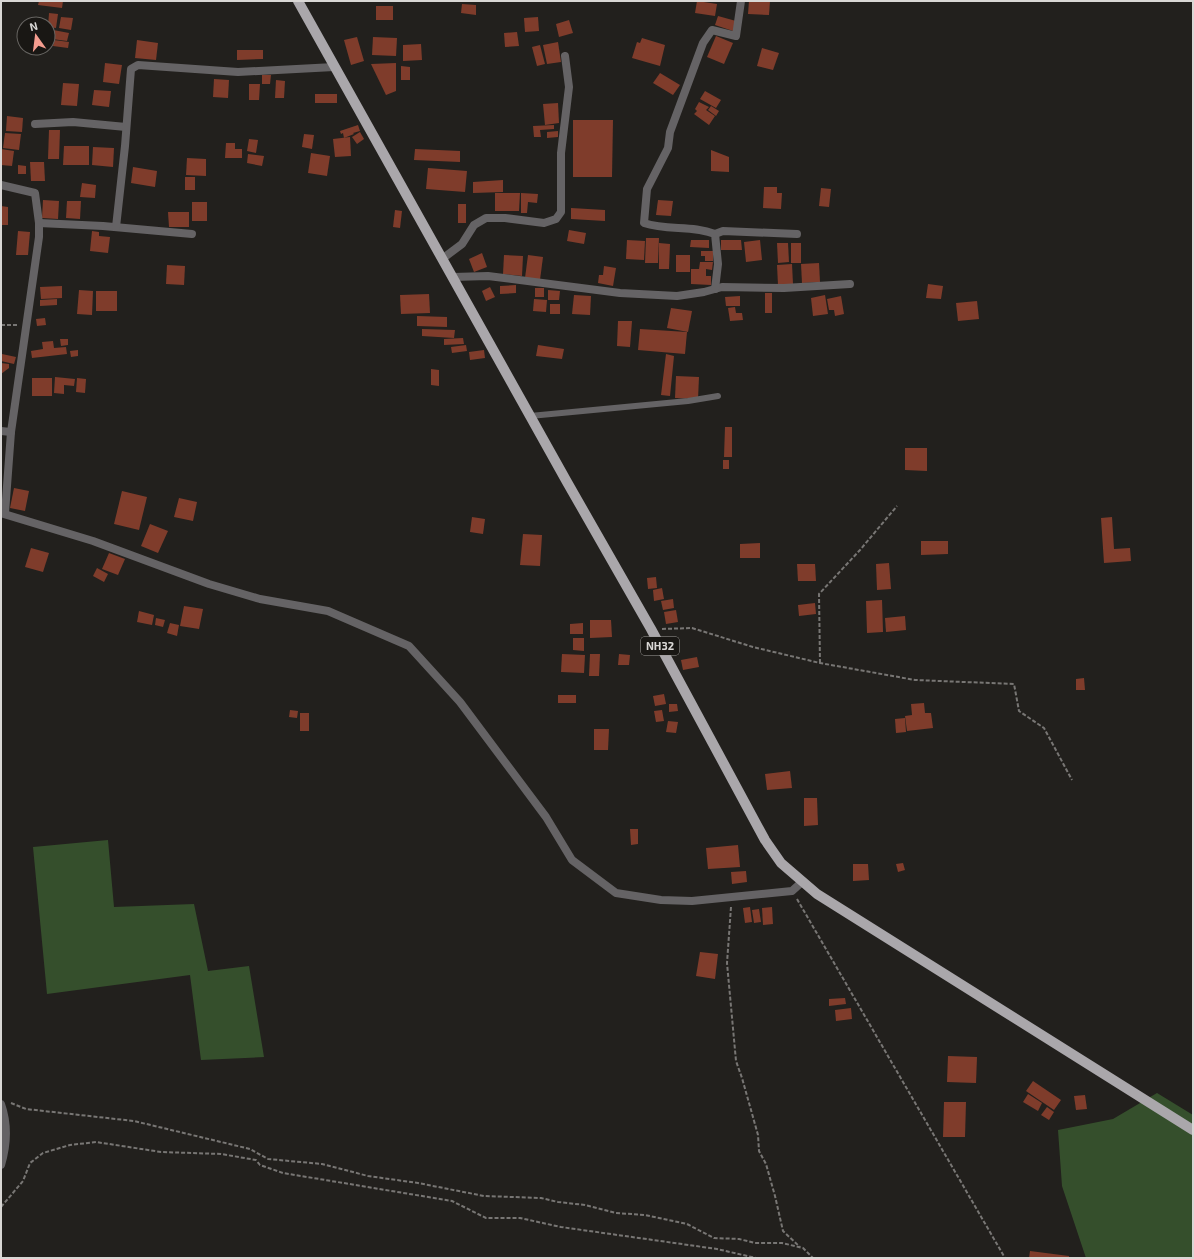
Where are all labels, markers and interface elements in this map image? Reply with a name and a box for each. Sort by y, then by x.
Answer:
north arrow [16,16,56,56]
text: N [28,19,39,33]
road number: NH32 [641,637,679,655]

